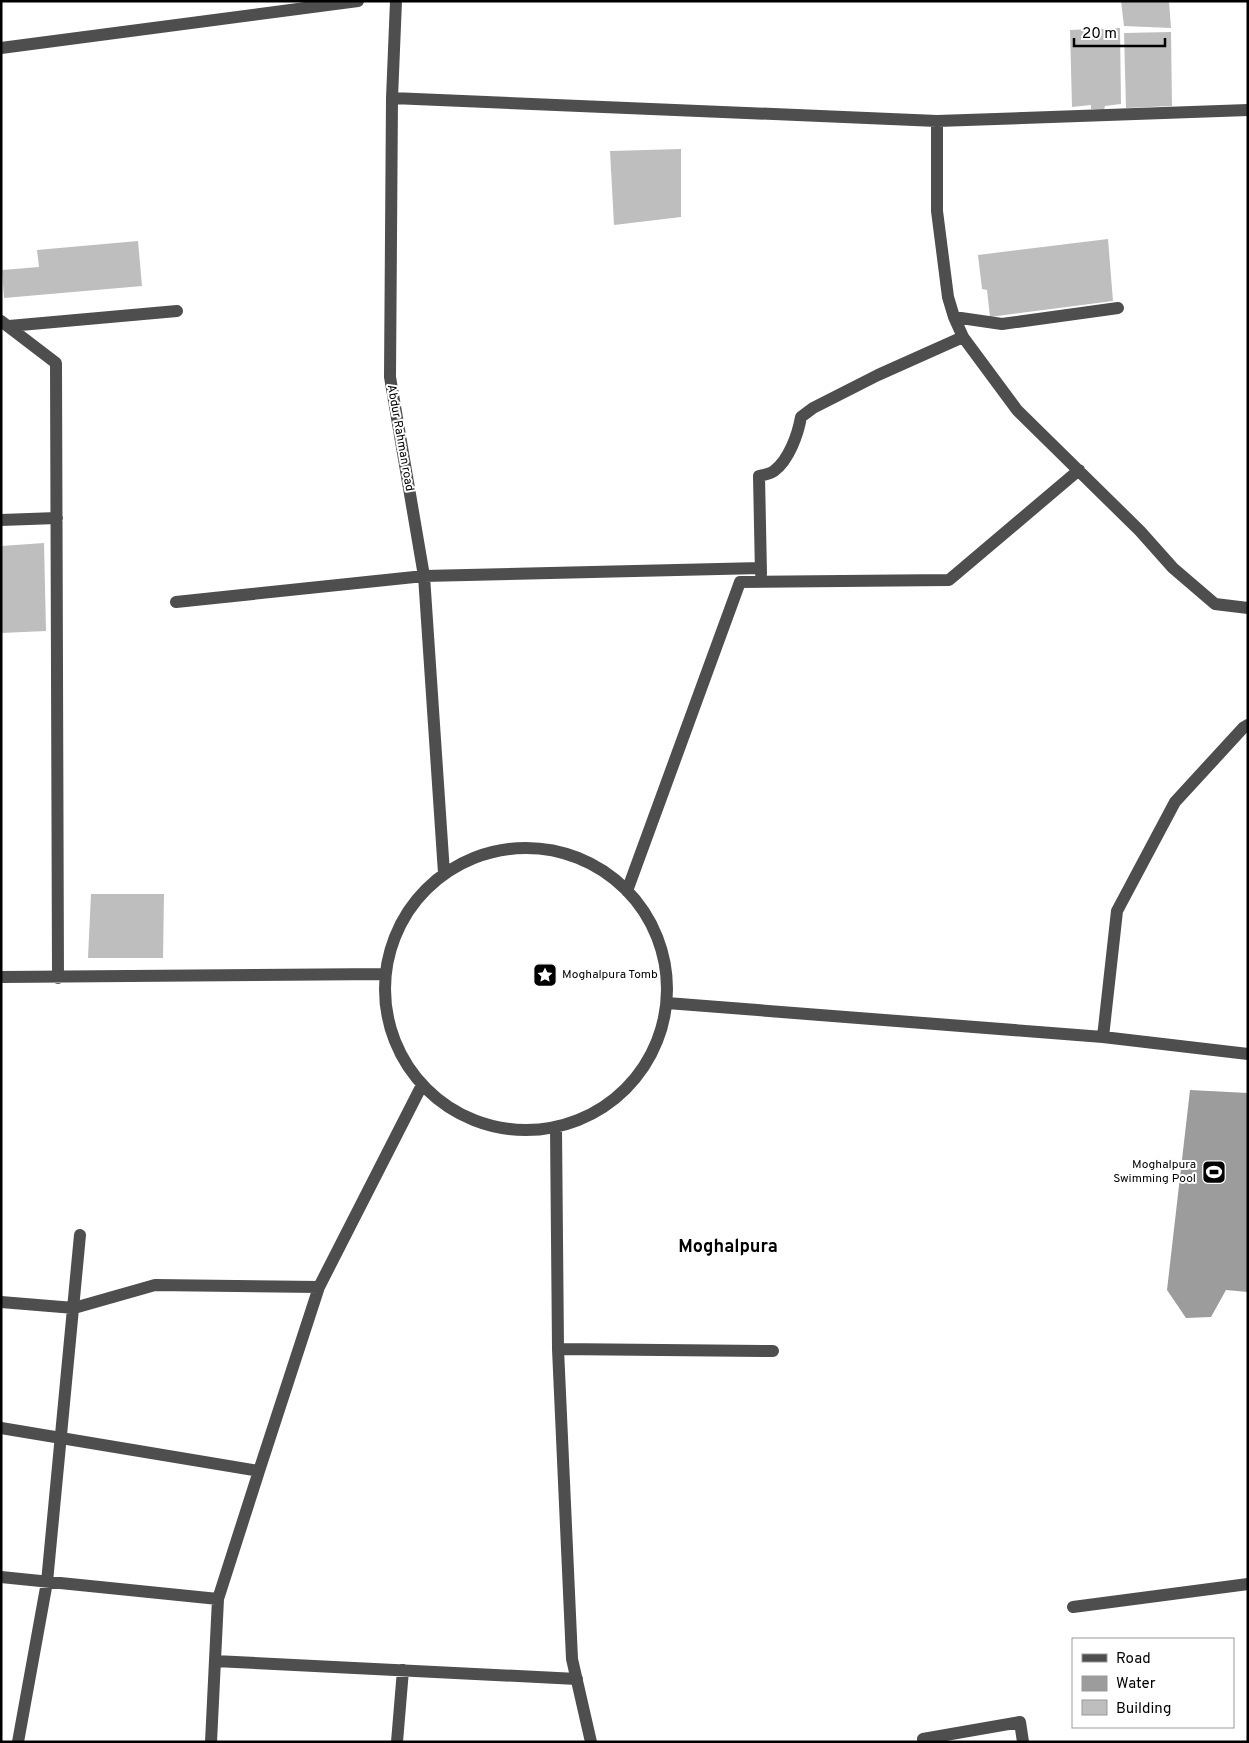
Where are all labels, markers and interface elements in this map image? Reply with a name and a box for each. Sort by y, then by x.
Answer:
scale bar [1074,15,1165,47]
text: 20 m [1082,25,1117,44]
street label: Abdur Rahman road [383,383,417,493]
place icon: Moghalpura Tomb [532,962,558,988]
place label: Moghalpura Tomb [562,967,658,983]
place label: Moghalpura Swimming Pool [1113,1157,1196,1187]
sports icon: Moghalpura Swimming Pool [1201,1159,1227,1185]
district label: Moghalpura [678,1236,778,1259]
legend [1072,1638,1234,1728]
text: Road [1116,1650,1151,1669]
text: Water [1116,1675,1156,1694]
text: Building [1116,1700,1171,1719]

